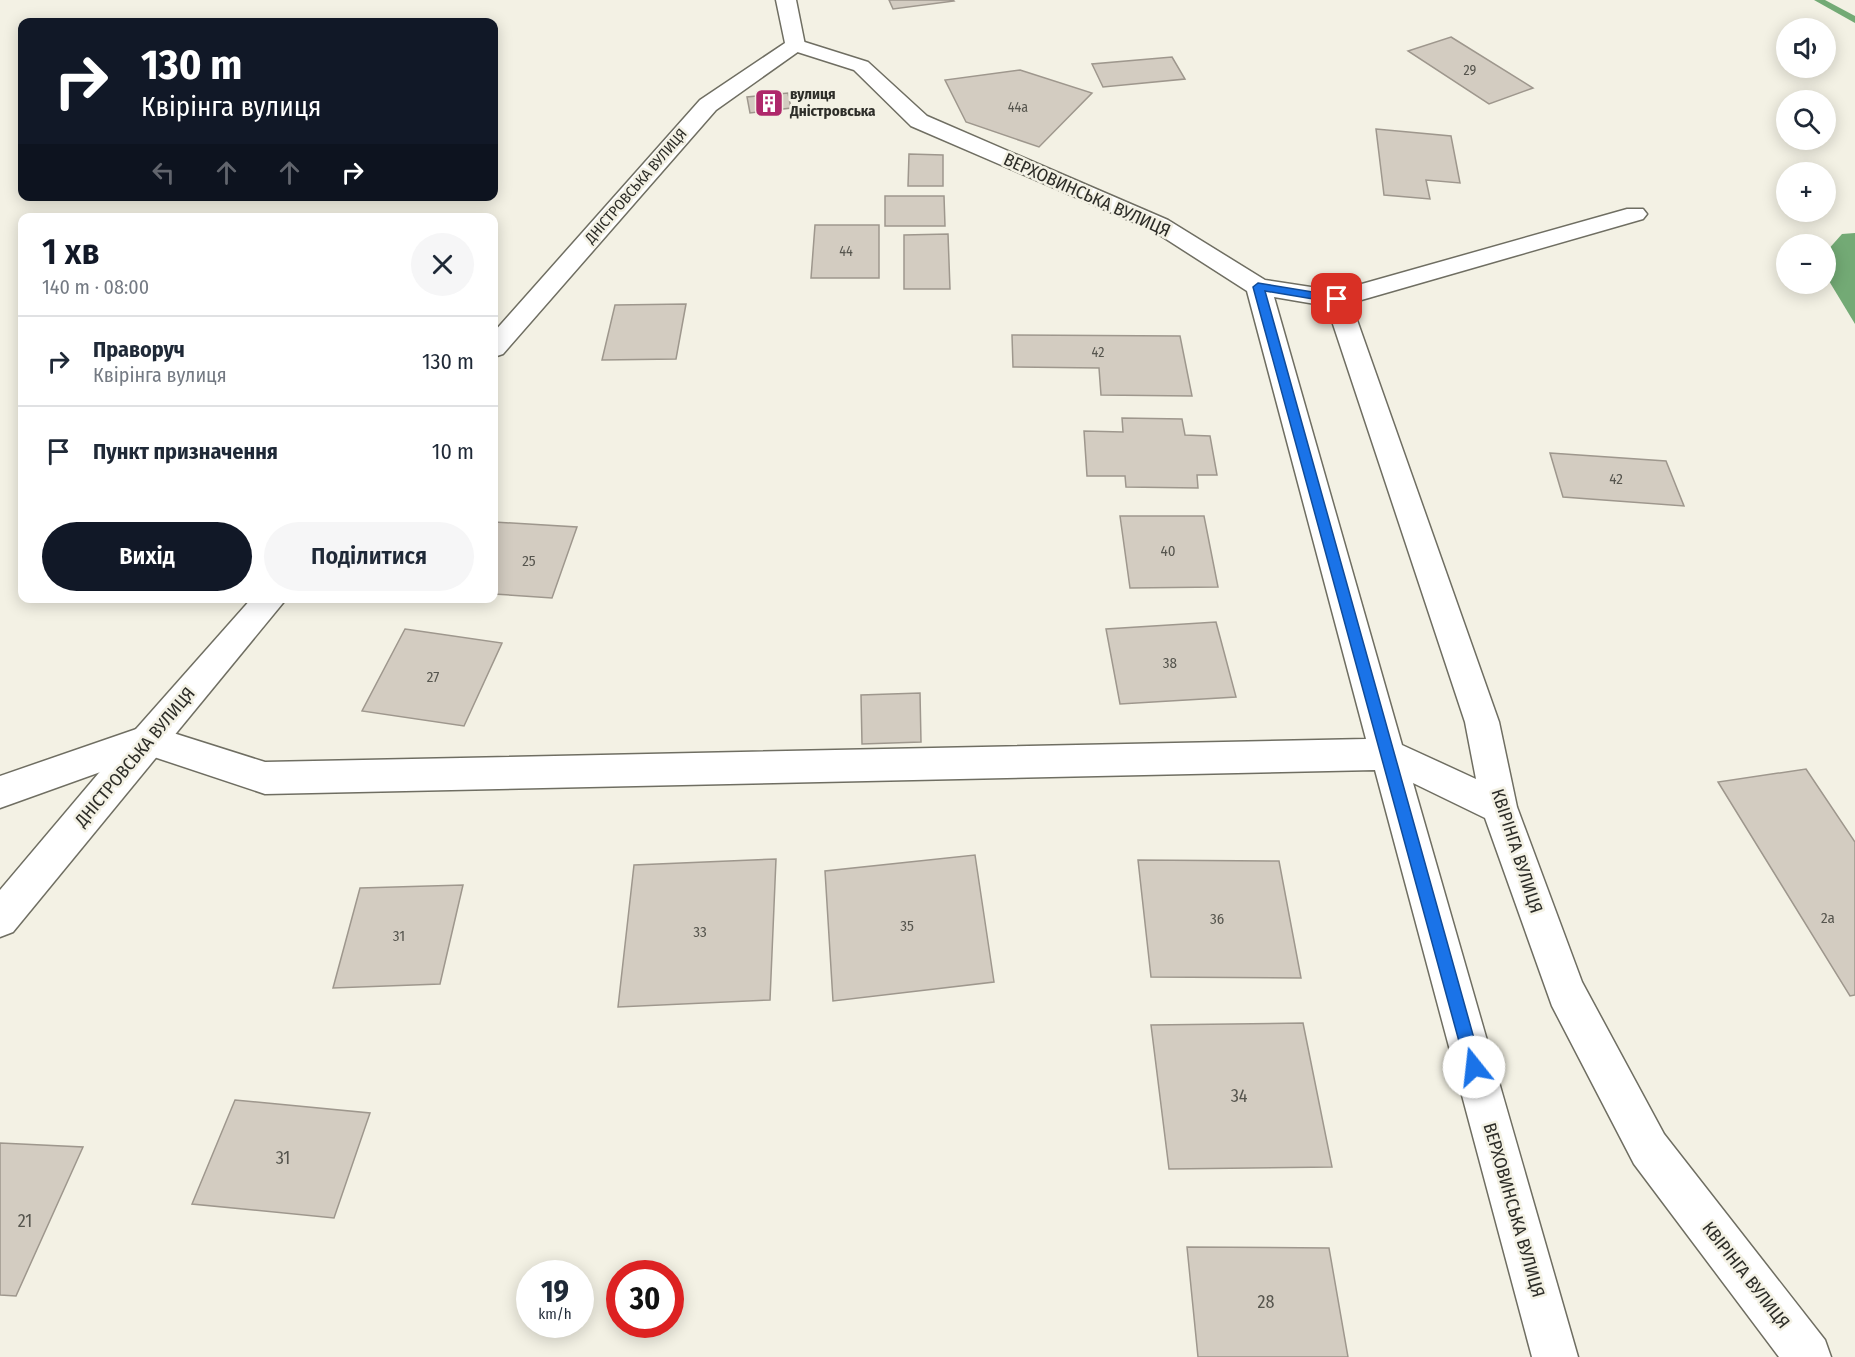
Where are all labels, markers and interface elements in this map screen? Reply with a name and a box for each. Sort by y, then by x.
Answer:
map controls [1776,18,1836,294]
button: sound [1776,18,1836,78]
text: 130 m [141,40,242,90]
icon: right [42,42,120,120]
house number: 29 [1464,62,1477,79]
place label: вулиця Дністровська [789,85,876,120]
building icon: вулиця Дністровська [753,87,785,119]
button: search [1776,90,1836,150]
text: Квірінга вулиця [141,91,321,123]
house number: 44а [1008,99,1028,116]
street label: ДНІСТРОВСЬКА ВУЛИЦЯ [581,125,691,248]
street label: ВЕРХОВИНСЬКА ВУЛИЦЯ [1000,148,1174,242]
icon: left [147,156,180,189]
icon: ahead [210,156,243,189]
icon: ahead [273,156,306,189]
icon: right [336,156,369,189]
button: + [1776,162,1836,222]
text: 1 хв [42,230,100,274]
button: close [411,233,474,296]
button: − [1776,234,1836,294]
house number: 44 [839,243,853,260]
pin [1311,273,1362,324]
text: 140 m · 08:00 [42,275,149,299]
icon: arrive [1320,282,1353,315]
text: Праворуч [93,336,185,363]
house number: 42 [1092,344,1104,361]
icon: right [42,345,75,378]
text: 130 m [422,348,474,375]
text: Квірінга вулиця [93,363,227,387]
icon: arrive [42,435,75,468]
text: Пункт призначення [93,438,278,465]
text: 10 m [432,438,474,465]
house number: 42 [1609,470,1623,488]
button: Вихід [42,522,252,591]
button: Поділитися [264,522,474,591]
house number: 40 [1160,542,1176,560]
house number: 25 [522,552,536,570]
house number: 38 [1163,654,1177,672]
house number: 27 [427,668,439,686]
street label: ДНІСТРОВСЬКА ВУЛИЦЯ [70,683,200,832]
street label: КВІРІНГА ВУЛИЦЯ [1487,786,1547,916]
house number: 2а [1821,909,1835,927]
house number: 36 [1210,910,1224,928]
house number: 35 [900,917,914,935]
house number: 33 [693,923,707,941]
house number: 31 [393,927,405,945]
position arrow [1442,1035,1506,1099]
house number: 34 [1231,1085,1248,1107]
street label: ВЕРХОВИНСЬКА ВУЛИЦЯ [1479,1120,1549,1300]
house number: 31 [276,1147,290,1169]
house number: 21 [18,1210,32,1232]
street label: КВІРІНГА ВУЛИЦЯ [1697,1217,1795,1333]
speed limit sign: 30 [606,1260,684,1338]
text: 19 [541,1274,569,1310]
house number: 28 [1258,1291,1274,1313]
text: km/h [538,1305,572,1323]

